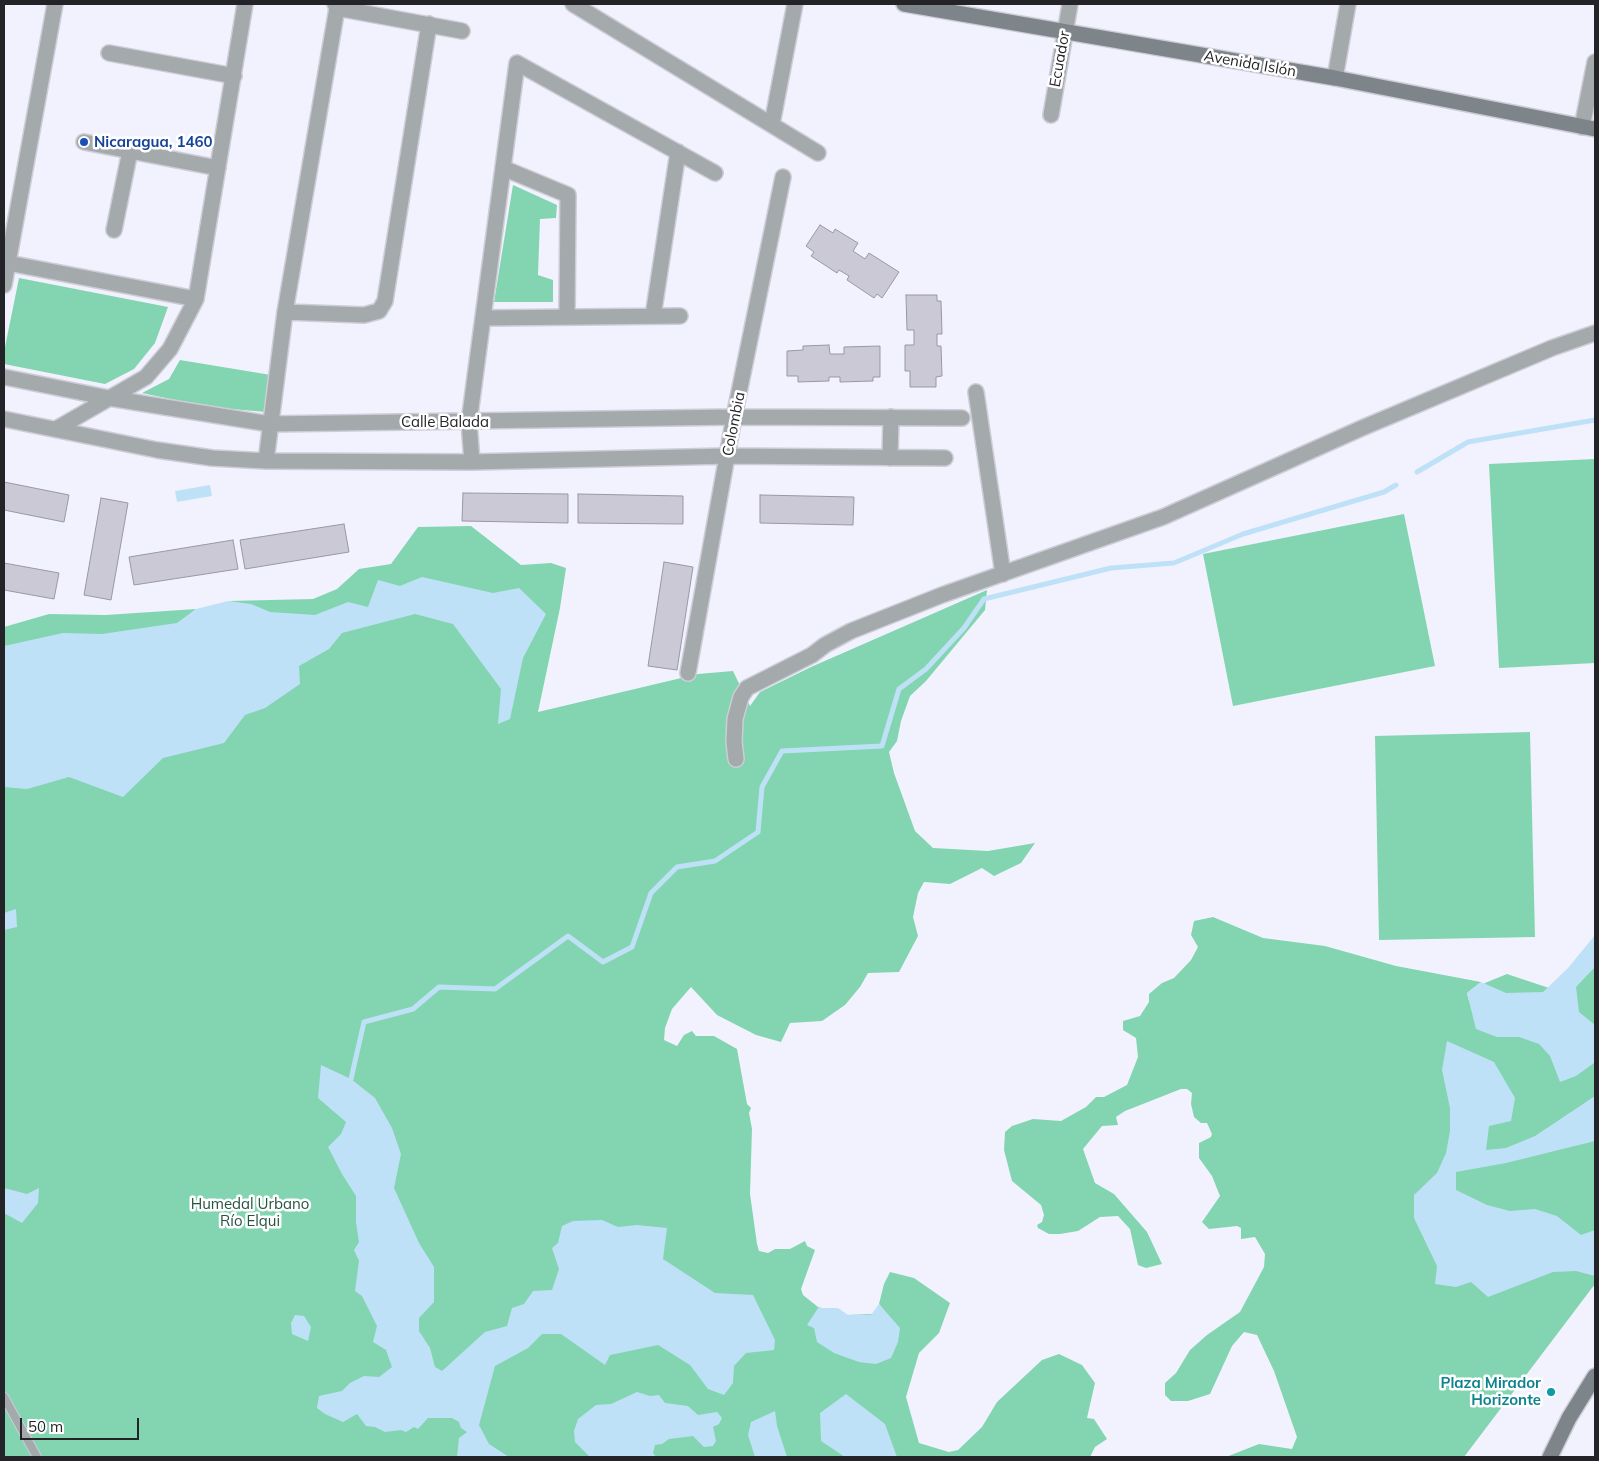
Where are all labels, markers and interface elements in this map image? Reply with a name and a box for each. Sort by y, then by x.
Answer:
street label: Ecuador [1046,29,1074,89]
street label: Avenida Islón [1203,47,1297,81]
place label: Nicaragua, 1460 [94,133,213,151]
marker: Nicaragua, 1460 [78,136,90,148]
street label: Colombia [719,390,749,458]
street label: Calle Balada [401,413,489,431]
park label: Humedal Urbano Río Elqui [191,1195,309,1230]
place label: Plaza Mirador Horizonte [1440,1374,1541,1409]
marker: Plaza Mirador Horizonte [1545,1386,1557,1398]
scale bar [22,1408,141,1440]
text: 50 m [28,1417,63,1436]

